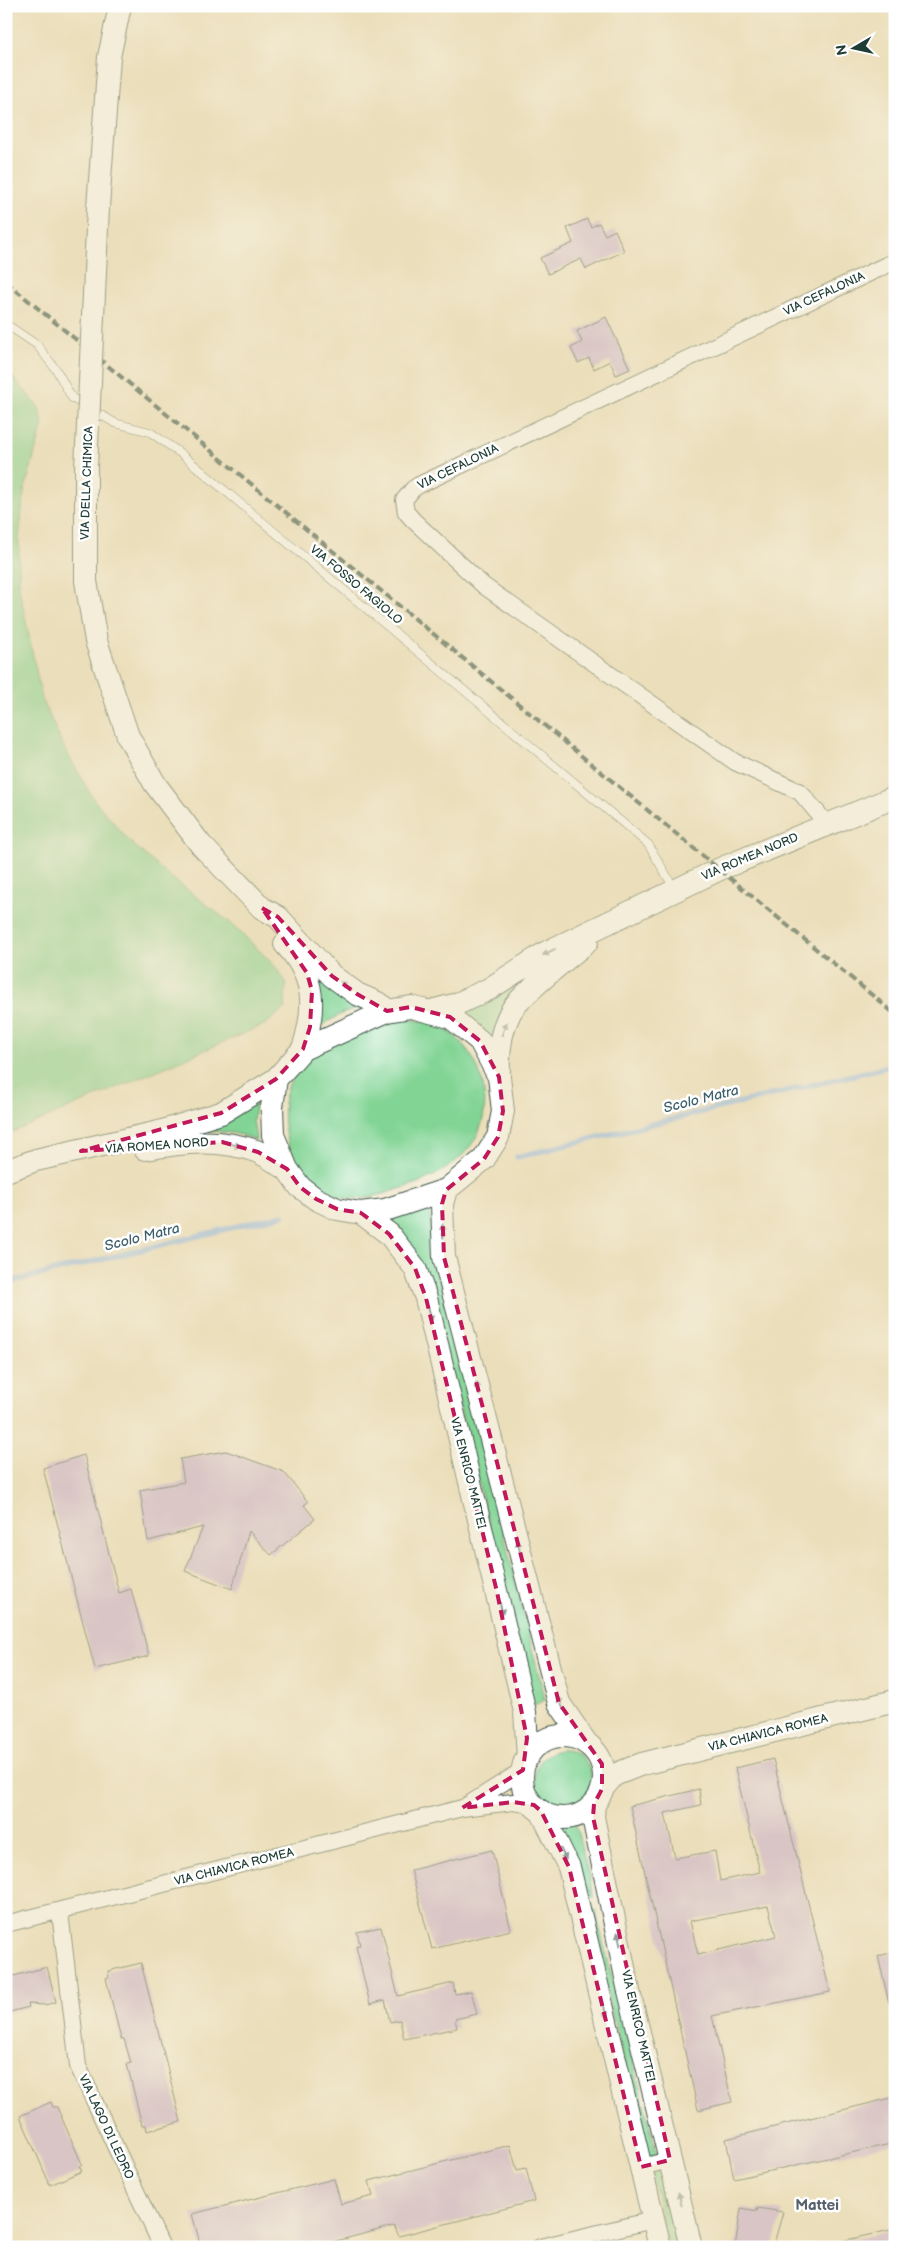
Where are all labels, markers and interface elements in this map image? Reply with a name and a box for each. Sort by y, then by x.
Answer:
north arrow [828,22,878,72]
text: N [832,43,851,56]
street label: VIA CEFALONIA [781,268,868,319]
street label: VIA DELLA CHIMICA [78,425,97,540]
street label: VIA CEFALONIA [415,441,501,493]
street label: VIA FOSSO FAGIOLO [307,542,405,628]
street label: VIA ROMEA NORD [699,830,801,884]
one-way arrow [542,948,556,956]
one-way arrow [339,981,353,991]
one-way arrow [500,1021,508,1036]
water label: Scolo Matra [662,1081,741,1117]
street label: VIA ROMEA NORD [105,1135,209,1157]
one-way arrow [226,1142,241,1150]
water label: Scolo Matra [103,1219,182,1255]
one-way arrow [439,1223,447,1239]
one-way arrow [426,1306,434,1321]
one-way arrow [474,1382,482,1397]
street label: VIA ENRICO MATTEI [447,1416,489,1531]
one-way arrow [515,1539,523,1554]
one-way arrow [497,1600,505,1615]
one-way arrow [556,1696,565,1711]
street label: VIA CHIAVICA ROMEA [707,1711,830,1755]
street label: VIA CHIAVICA ROMEA [173,1845,296,1889]
one-way arrow [560,1847,568,1861]
one-way arrow [614,1931,622,1947]
street label: VIA ENRICO MATTEI [618,1969,658,2084]
one-way arrow [601,2004,609,2019]
street label: VIA LAGO DI LEDRO [75,2072,137,2182]
one-way arrow [676,2192,684,2207]
district label: Mattei [795,2196,839,2215]

